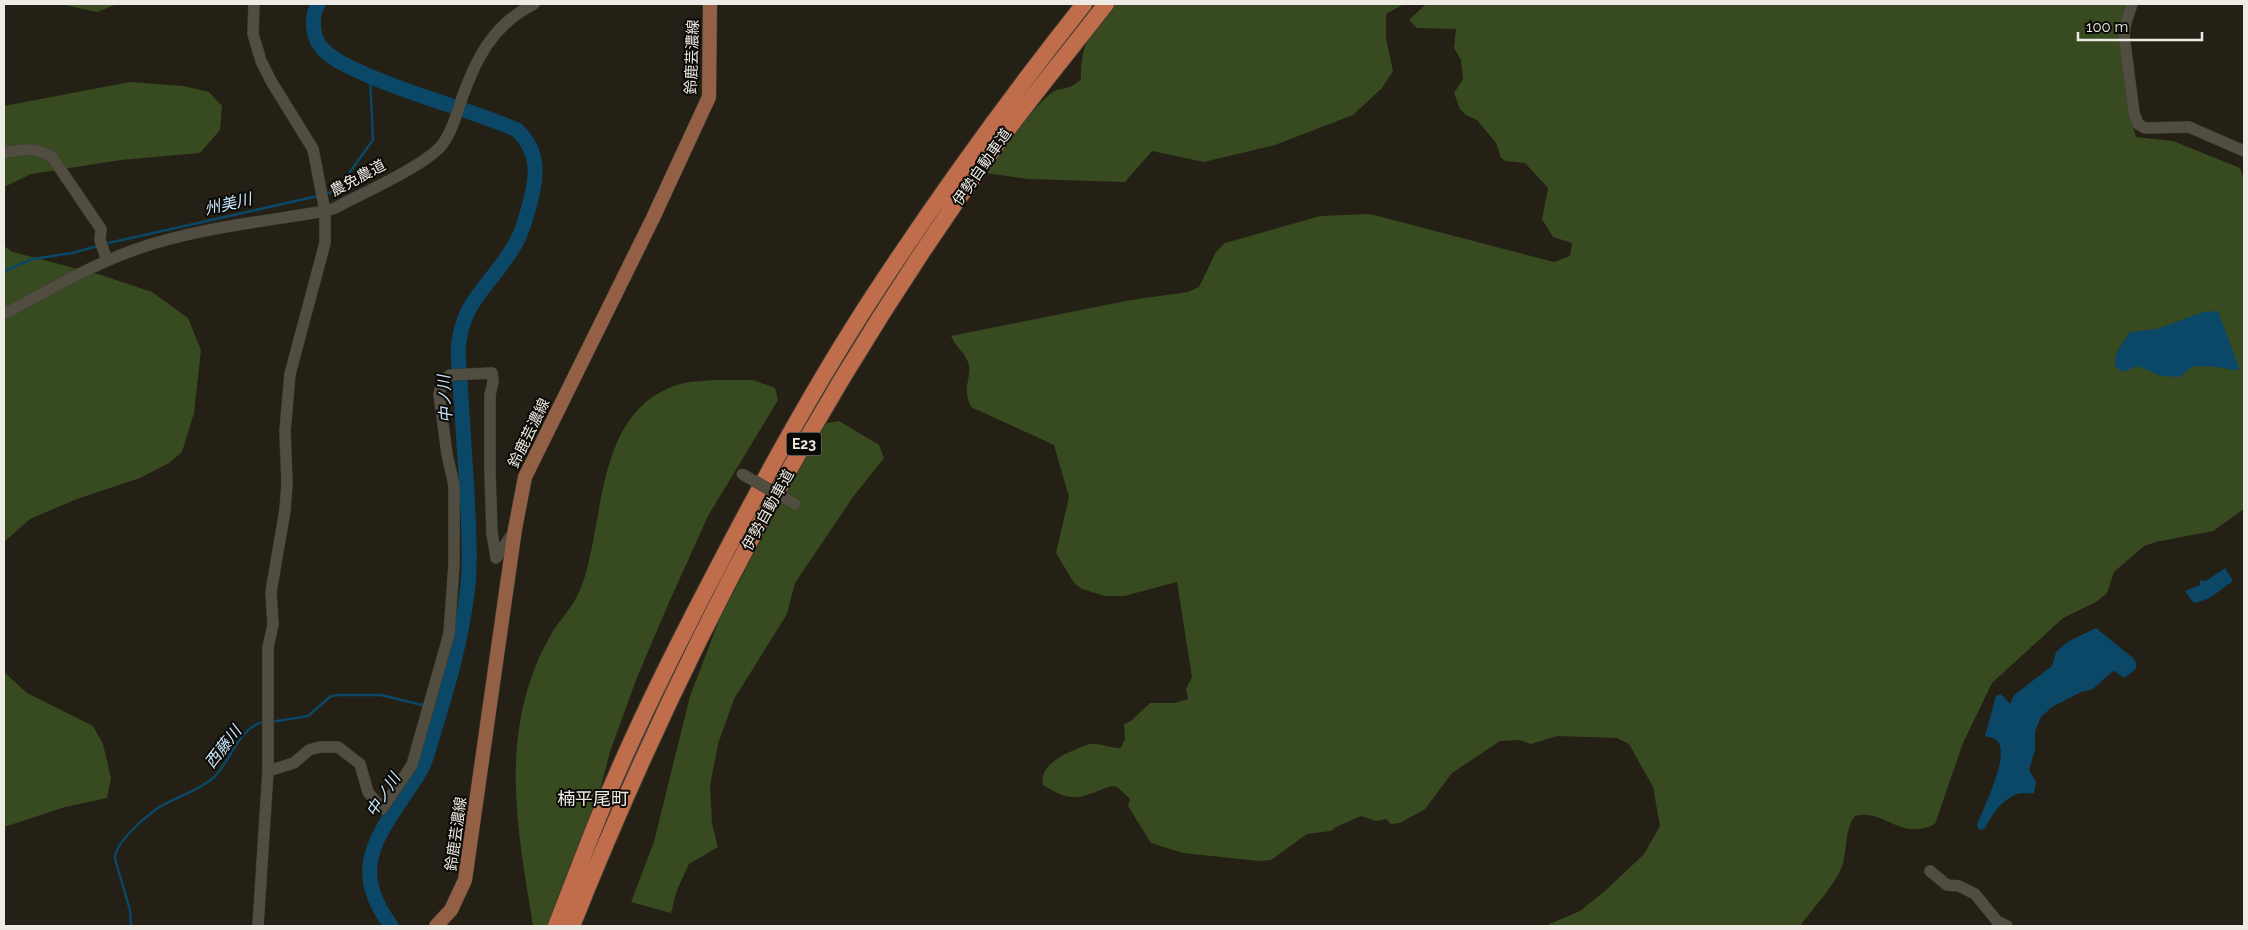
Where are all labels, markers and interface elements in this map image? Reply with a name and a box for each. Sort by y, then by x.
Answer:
scale bar [2078,10,2202,42]
text: 100 m [2086,18,2128,36]
street label: 鈴鹿芸濃線 [682,19,702,95]
street label: 伊勢自動車道 [949,125,1015,209]
street label: 農免農道 [327,156,389,200]
water label: 州美川 [202,189,255,219]
water label: 中ノ川 [434,373,456,423]
street label: 鈴鹿芸濃線 [504,395,554,471]
road number: E23 [786,432,822,456]
street label: 伊勢自動車道 [738,466,798,554]
water label: 西藤川 [201,721,246,772]
water label: 中ノ川 [362,768,405,820]
district label: 楠平尾町 [557,788,629,809]
street label: 鈴鹿芸濃線 [442,796,470,872]

